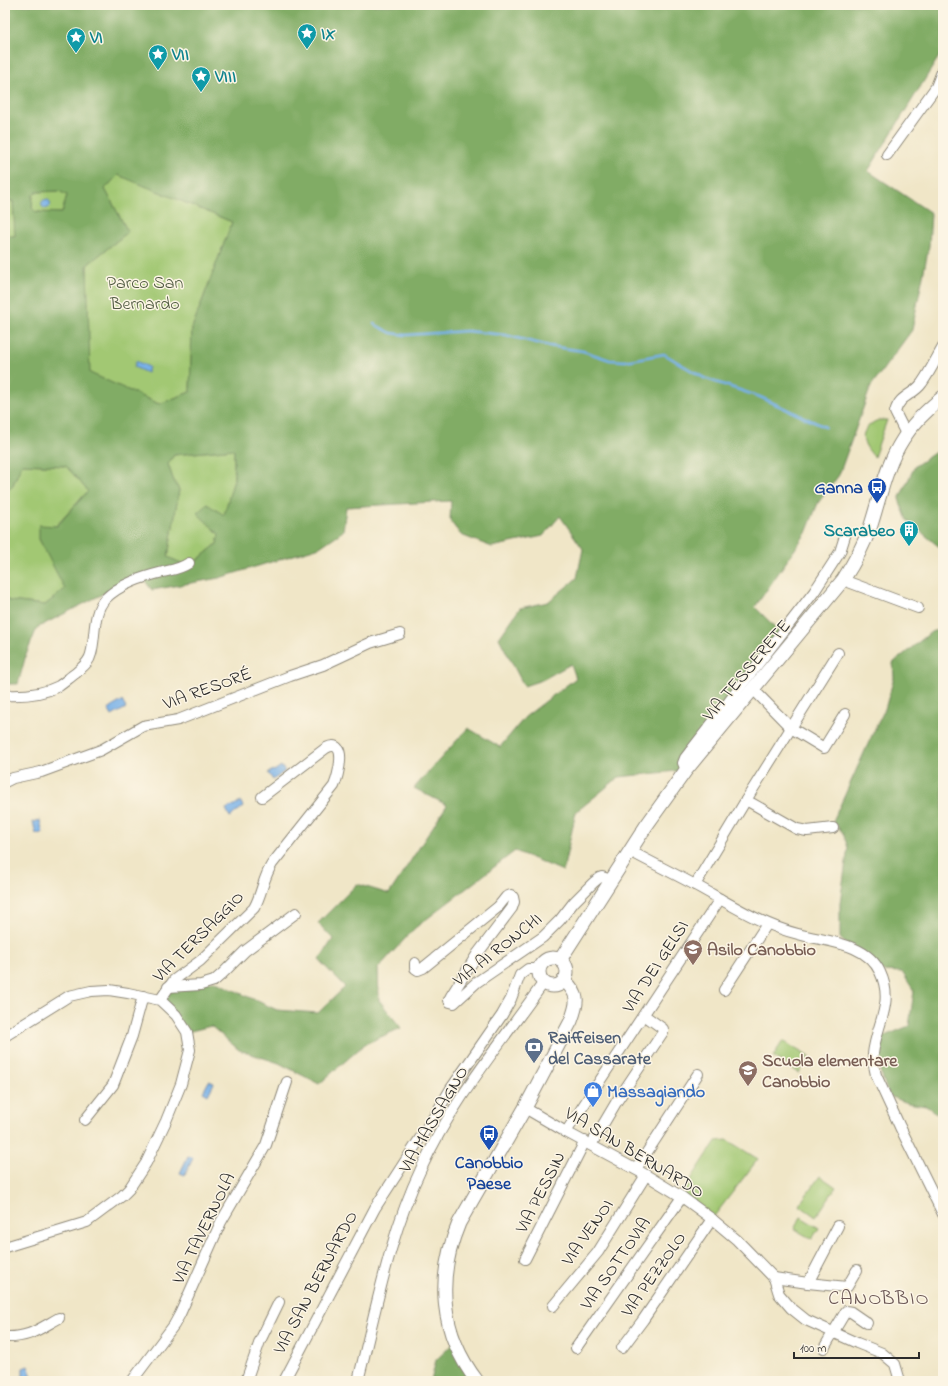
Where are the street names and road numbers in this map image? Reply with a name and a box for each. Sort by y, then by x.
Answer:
street label: VIA TESSERETE [697,615,798,729]
street label: VIA RESORÉ [159,662,256,718]
street label: VIA TERSAGGIO [147,886,251,990]
street label: VIA AI RONCHI [447,907,548,994]
street label: VIA DEI GELSI [616,916,696,1019]
street label: VIA MASSAGNO [393,1062,476,1179]
street label: VIA SAN BERNARDO [558,1101,709,1206]
street label: VIA PESSIN [510,1148,573,1239]
street label: VIA TAVERNOLA [166,1169,243,1290]
street label: VIA VENOI [556,1195,621,1272]
street label: VIA SAN BERNARDO [268,1207,366,1360]
street label: VIA SOTTOVIA [574,1212,658,1317]
street label: VIA PEZZOLO [615,1227,694,1324]

